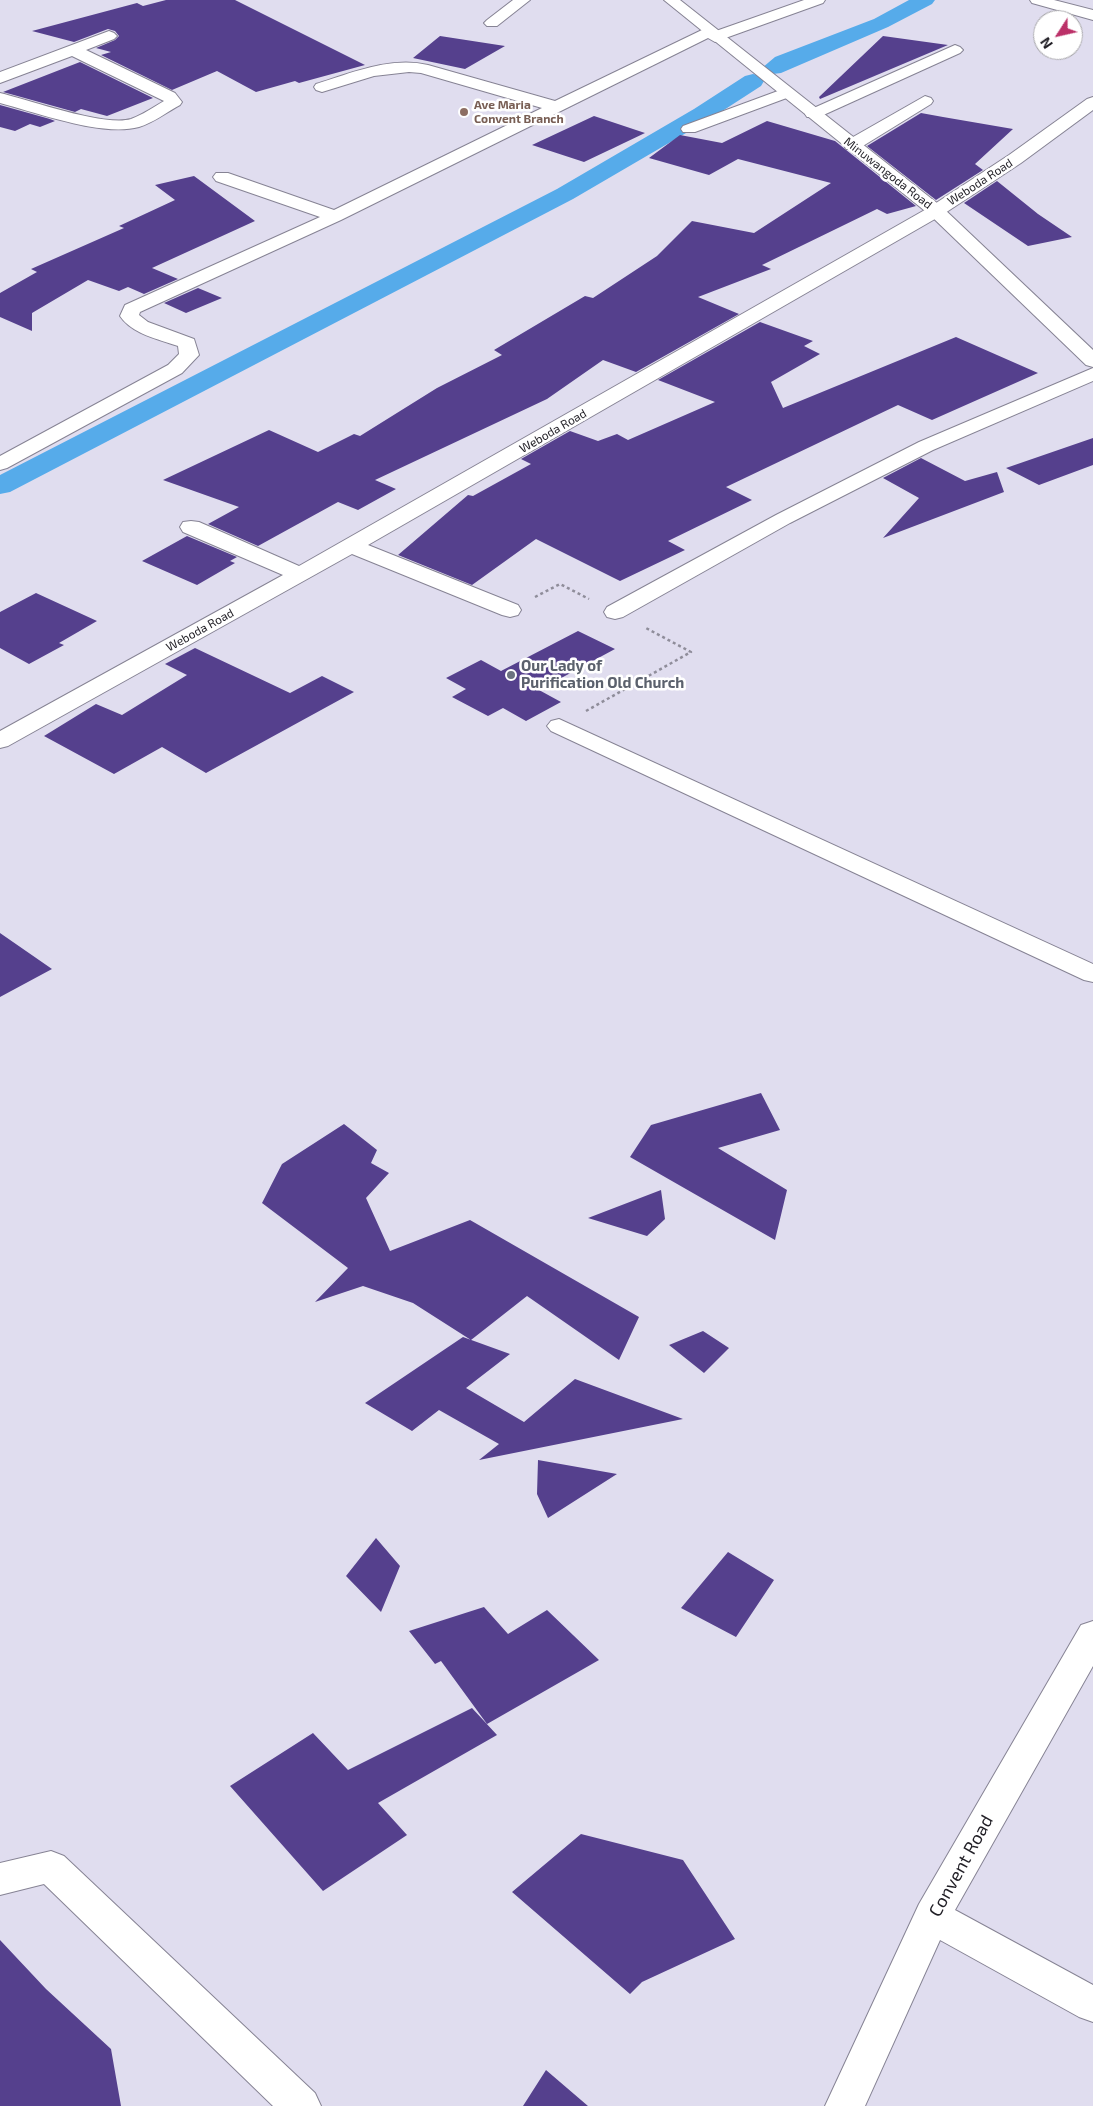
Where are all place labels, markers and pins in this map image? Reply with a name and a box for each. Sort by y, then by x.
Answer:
place label: Ave Maria Convent Branch [474,98,564,126]
marker: Ave Maria Convent Branch [458,106,470,118]
place label: Our Lady of Purification Old Church [521,657,684,692]
marker: Our Lady of Purification Old Church [505,669,517,681]

